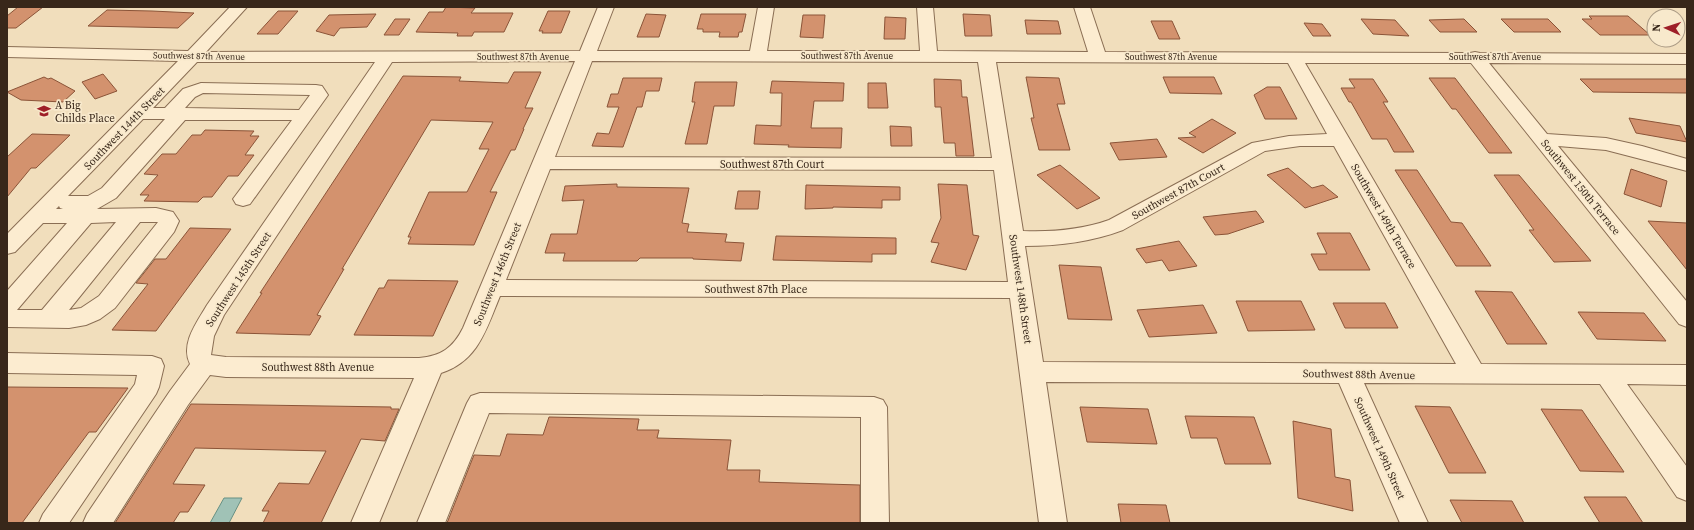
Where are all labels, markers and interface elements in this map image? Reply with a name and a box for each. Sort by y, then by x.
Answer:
north arrow [1646,8,1686,48]
text: N [1649,23,1664,32]
street label: Southwest 87th Avenue [153,49,245,63]
street label: Southwest 87th Avenue [801,50,893,62]
street label: Southwest 87th Avenue [477,51,569,63]
street label: Southwest 87th Avenue [1125,51,1217,63]
street label: Southwest 87th Avenue [1449,51,1541,63]
street label: Southwest 144th Street [81,83,168,173]
place label: A Big Childs Place [55,98,115,126]
school or university icon: A Big Childs Place [36,103,52,119]
street label: Southwest 150th Terrace [1537,136,1624,239]
street label: Southwest 87th Court [720,157,824,172]
street label: Southwest 87th Court [1129,159,1228,223]
street label: Southwest 149th Terrace [1347,161,1420,272]
street label: Southwest 146th Street [470,220,525,328]
street label: Southwest 145th Street [202,229,275,330]
street label: Southwest 148th Street [1005,233,1036,345]
street label: Southwest 87th Place [705,282,808,297]
street label: Southwest 88th Avenue [262,360,375,375]
street label: Southwest 88th Avenue [1303,366,1416,383]
street label: Southwest 149th Street [1350,395,1409,502]

